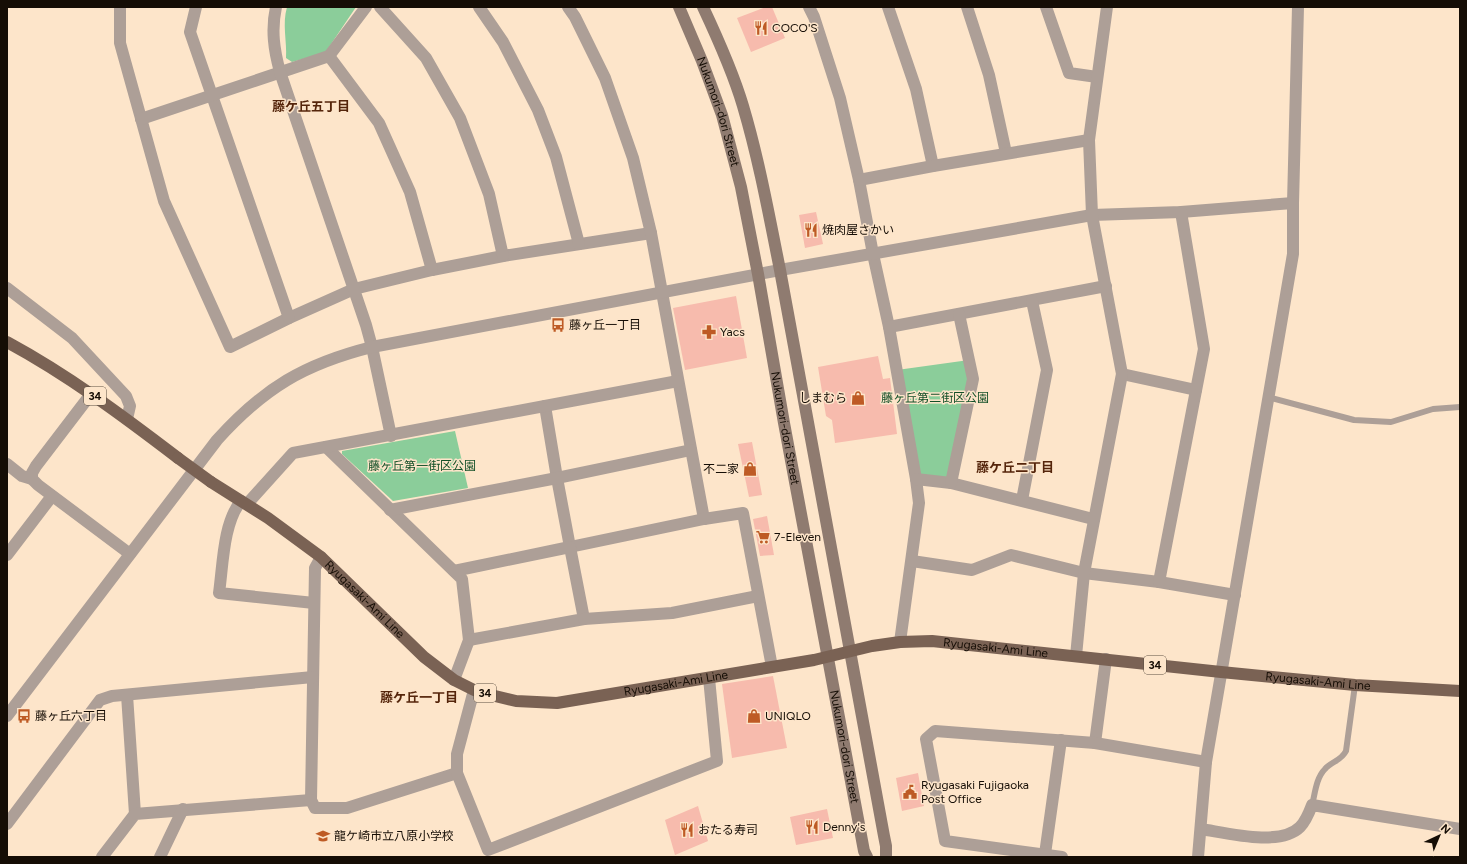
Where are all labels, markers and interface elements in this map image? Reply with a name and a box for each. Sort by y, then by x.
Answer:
restaurant icon: COCO'S [753,20,769,36]
place label: COCO'S [772,21,818,35]
street label: Nukumori-dori Street [694,55,742,169]
district label: 藤ケ丘五丁目 [272,99,350,114]
restaurant icon: 焼肉屋さかい [803,222,819,238]
place label: 焼肉屋さかい [822,223,894,237]
bus stop icon: 藤ヶ丘一丁目 [550,317,566,333]
place label: 藤ヶ丘一丁目 [569,318,641,332]
pharmacy icon: Yacs [701,324,717,340]
place label: Yacs [720,325,745,339]
street label: Nukumori-dori Street [768,370,803,487]
road number: 34 [84,387,106,405]
shop icon: しまむら [850,390,866,406]
place label: しまむら [799,391,847,405]
park label: 藤ヶ丘第二街区公園 [881,391,989,405]
park label: 藤ヶ丘第一街区公園 [368,459,476,473]
district label: 藤ケ丘二丁目 [976,460,1054,475]
shop icon: 不二家 [742,461,758,477]
place label: 不二家 [703,462,739,476]
supermarket icon: 7-Eleven [755,529,771,545]
place label: 7-Eleven [774,530,821,544]
street label: Ryugasaki-Ami Line [322,558,408,641]
street label: Ryugasaki-Ami Line [943,635,1049,660]
road number: 34 [1144,656,1166,674]
street label: Ryugasaki-Ami Line [623,667,730,699]
street label: Ryugasaki-Ami Line [1265,669,1371,693]
road number: 34 [474,684,496,702]
street label: Nukumori-dori Street [827,689,862,805]
district label: 藤ケ丘一丁目 [380,690,458,705]
bus stop icon: 藤ヶ丘六丁目 [16,708,32,724]
shop icon: UNIQLO [746,708,762,724]
place label: 藤ヶ丘六丁目 [35,709,107,723]
place label: UNIQLO [765,709,811,723]
place label: Ryugasaki Fujigaoka Post Office [921,778,1029,806]
public building icon: Ryugasaki Fujigaoka Post Office [902,784,918,800]
north arrow [1419,816,1459,856]
restaurant icon: Denny's [804,819,820,835]
place label: Denny's [823,820,866,834]
restaurant icon: おたる寿司 [679,822,695,838]
text: N [1438,822,1453,837]
place label: おたる寿司 [698,823,758,837]
school or university icon: 龍ケ崎市立八原小学校 [315,828,331,844]
place label: 龍ケ崎市立八原小学校 [334,829,454,843]

